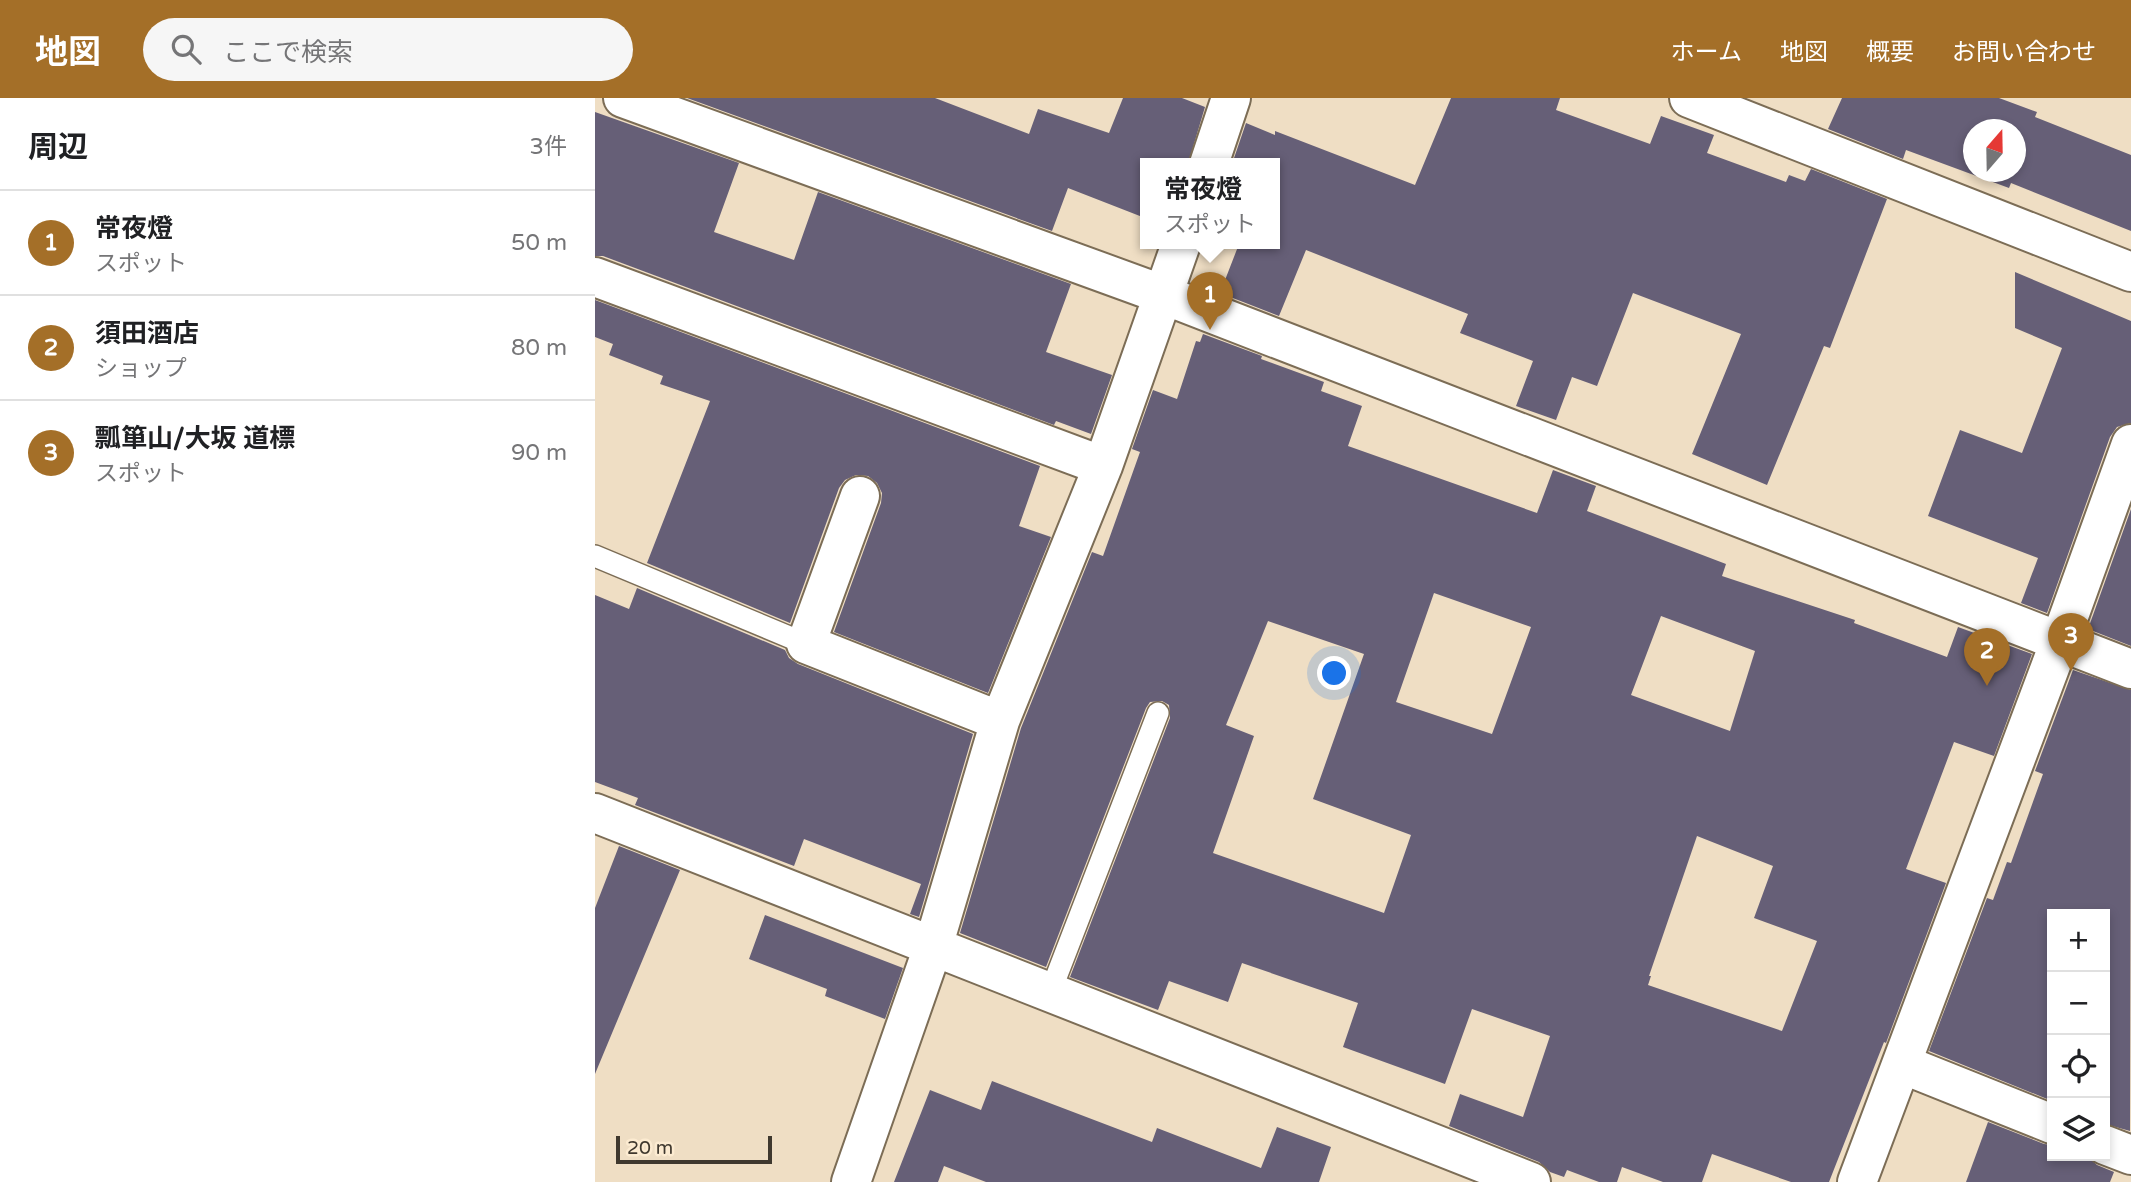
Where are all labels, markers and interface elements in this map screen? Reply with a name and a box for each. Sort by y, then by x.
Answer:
search box [143,18,633,81]
icon: search [167,30,205,68]
text: 地図 [35,33,101,72]
text: ここで検索 [223,37,353,68]
text: ホーム [1671,38,1742,67]
text: 地図 [1780,38,1828,67]
text: 概要 [1866,38,1914,67]
text: お問い合わせ [1952,38,2096,67]
north arrow [1963,119,2026,182]
text: 周辺 [28,129,88,166]
text: 3件 [530,133,567,161]
popup [1140,158,1280,249]
text: 常夜燈 [1164,174,1242,205]
text: スポット [1164,211,1256,239]
text: 常夜燈 [95,213,173,244]
text: 1 [44,229,58,257]
text: 50 m [511,229,567,257]
text: スポット [95,250,187,278]
pin: 1 [1187,272,1233,330]
text: 須田酒店 [95,318,199,349]
text: 2 [44,334,58,362]
text: 80 m [511,334,567,362]
text: ショップ [95,355,187,383]
text: 瓢箪山/大坂 道標 [95,423,295,454]
text: 3 [44,439,58,467]
text: 90 m [511,439,567,467]
text: スポット [95,460,187,488]
pin: 3 [2048,613,2094,671]
pin: 2 [1964,628,2010,686]
your location [1317,656,1351,690]
map controls [2047,909,2110,1161]
button: + [2047,909,2110,972]
button: − [2047,972,2110,1035]
button: locate [2047,1035,2110,1098]
button: layers [2047,1098,2110,1161]
scale bar [616,1133,772,1165]
text: 20 m [627,1137,673,1159]

